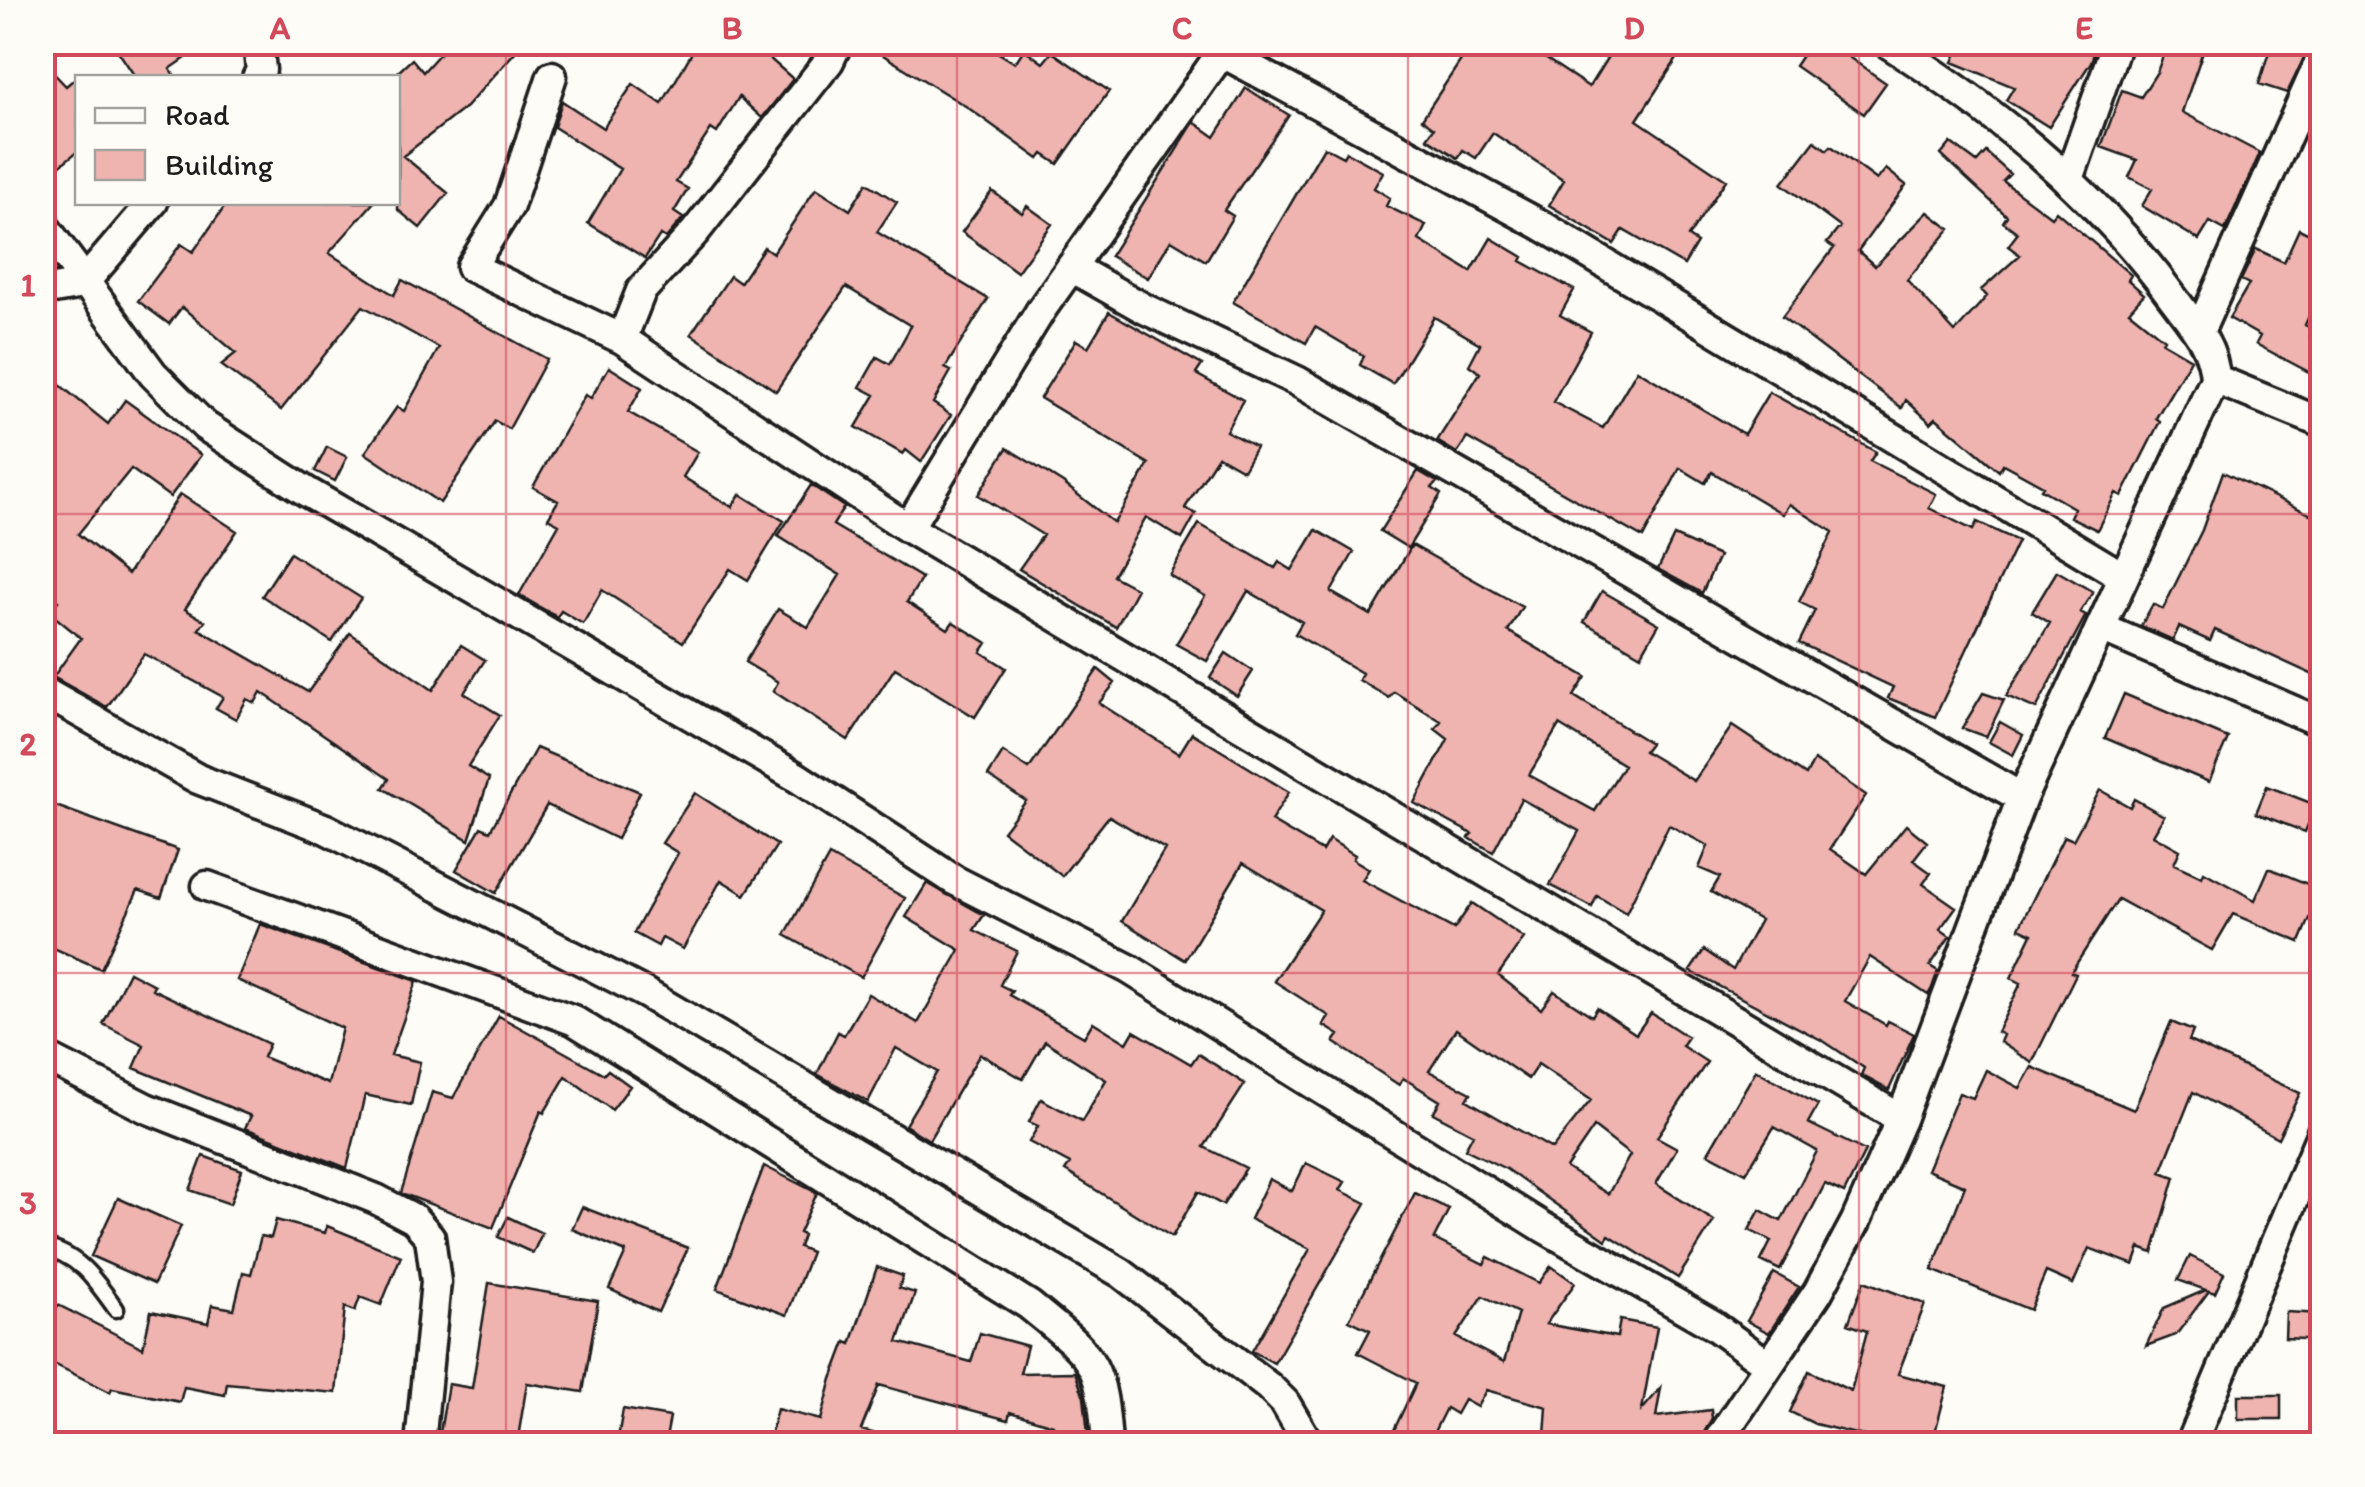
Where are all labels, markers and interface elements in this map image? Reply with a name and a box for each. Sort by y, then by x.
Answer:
text: A [269,9,291,47]
text: B [722,9,742,47]
text: C [1172,9,1192,47]
text: D [1623,9,1645,47]
text: E [2075,9,2093,47]
legend [75,75,400,205]
text: Road [165,96,230,133]
text: Building [165,146,274,183]
text: 1 [21,266,36,304]
text: 2 [20,725,37,763]
text: 3 [19,1184,37,1222]

